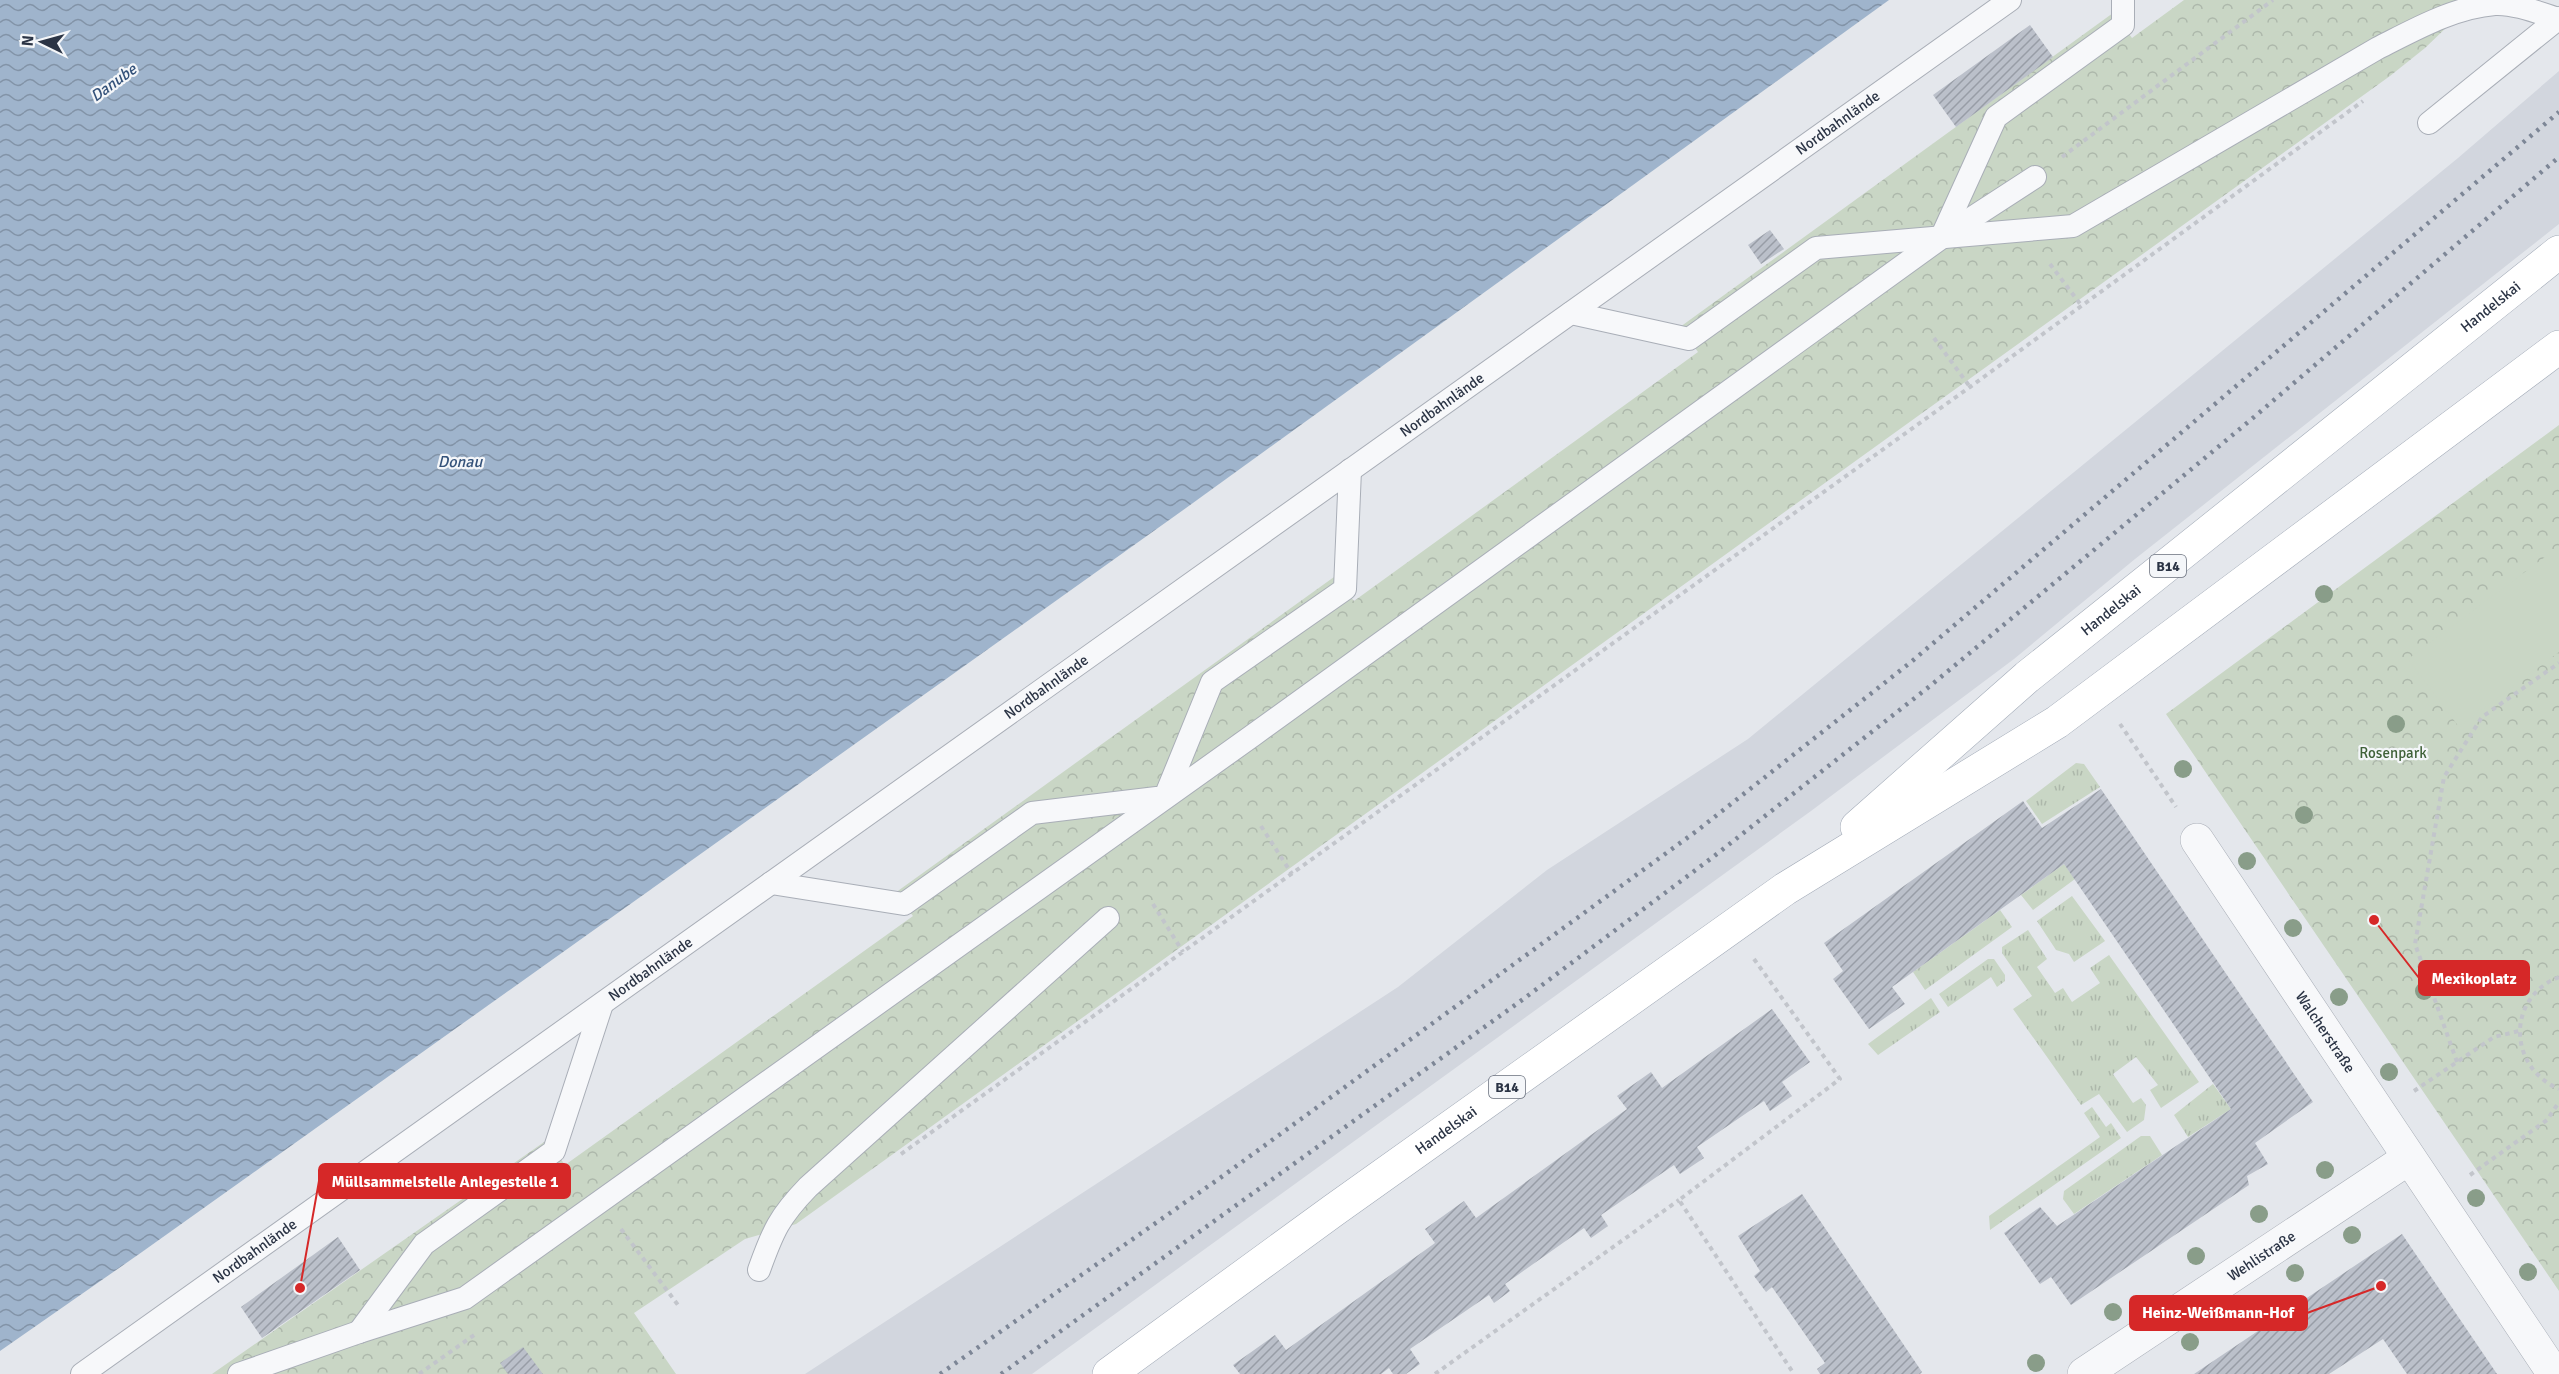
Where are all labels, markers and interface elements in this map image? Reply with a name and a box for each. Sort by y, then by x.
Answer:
north arrow [12,12,72,72]
text: N [18,34,39,47]
water label: Danube [87,59,141,106]
street label: Nordbahnlände [1792,87,1883,159]
street label: Handelskai [2457,277,2524,336]
street label: Nordbahnlände [1396,369,1487,441]
water label: Donau [438,452,483,472]
road number: B14 [2150,555,2186,577]
street label: Handelskai [2077,581,2144,639]
street label: Nordbahnlände [1001,651,1092,723]
park label: Rosenpark [2359,744,2427,762]
street label: Nordbahnlände [605,933,696,1005]
callout: Mexikoplatz [2419,961,2529,995]
text: Mexikoplatz [2431,969,2517,989]
street label: Walcherstraße [2292,988,2359,1076]
road number: B14 [1489,1076,1525,1098]
street label: Handelskai [1412,1102,1480,1158]
callout: Müllsammelstelle Anlegestelle 1 [319,1164,570,1198]
text: Müllsammelstelle Anlegestelle 1 [331,1172,559,1192]
street label: Nordbahnlände [209,1215,300,1287]
street label: Wehlistraße [2224,1227,2299,1285]
callout: Heinz-Weißmann-Hof [2130,1296,2307,1330]
text: Heinz-Weißmann-Hof [2142,1303,2295,1323]

